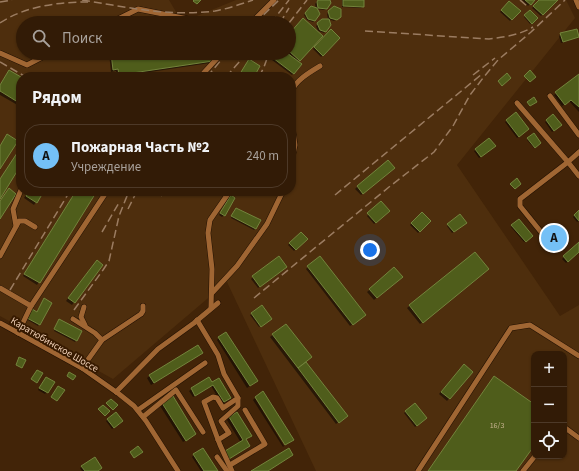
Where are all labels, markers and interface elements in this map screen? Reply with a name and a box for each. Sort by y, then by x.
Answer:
search box [16,16,296,60]
icon: search [30,27,52,49]
text: Поиск [62,28,103,49]
text: Рядом [32,86,82,110]
text: Пожарная Часть №2 [71,137,210,158]
text: A [42,147,50,165]
text: 240 m [246,147,279,165]
text: Учреждение [71,158,141,176]
pin: A [541,223,567,253]
your location [360,240,380,260]
street label: Каратюбинское Шоссе [8,314,101,376]
map controls [531,351,567,459]
button: + [531,351,567,387]
button: − [531,387,567,423]
house number: 16/3 [490,420,504,431]
button: locate [531,423,567,459]

